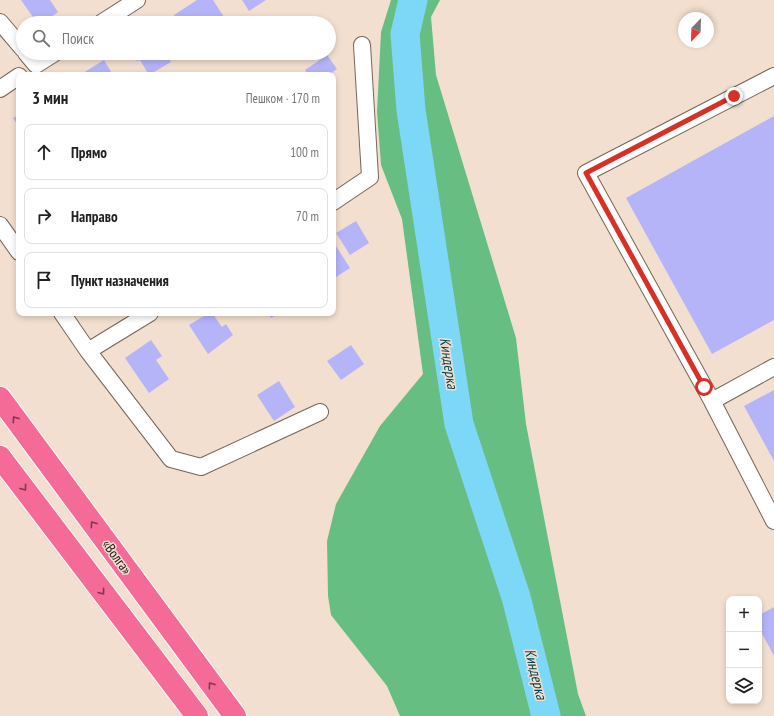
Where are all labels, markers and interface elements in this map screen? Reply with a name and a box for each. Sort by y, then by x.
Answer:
north arrow [678,12,714,48]
search box [16,16,336,60]
icon: search [30,27,52,49]
text: Поиск [62,29,94,48]
text: 3 мин [32,87,68,109]
route end [725,87,743,105]
text: Пешком · 170 m [246,90,320,107]
icon: ahead [33,141,55,163]
text: Прямо [71,143,107,162]
text: 100 m [290,144,319,161]
icon: right [33,205,55,227]
text: Направо [71,207,118,226]
text: 70 m [296,208,319,225]
icon: arrive [33,269,55,291]
text: Пункт назначения [71,271,169,290]
water label: Киндерка [436,336,463,391]
route start [695,378,713,396]
one-way arrow [13,417,20,424]
one-way arrow [19,484,26,491]
one-way arrow [90,521,97,528]
street label: «Волга» [98,536,136,578]
one-way arrow [98,587,105,594]
map controls [726,596,762,704]
button: + [726,596,762,632]
button: − [726,632,762,668]
water label: Киндерка [521,647,552,702]
button: layers [726,668,762,704]
one-way arrow [209,682,216,689]

